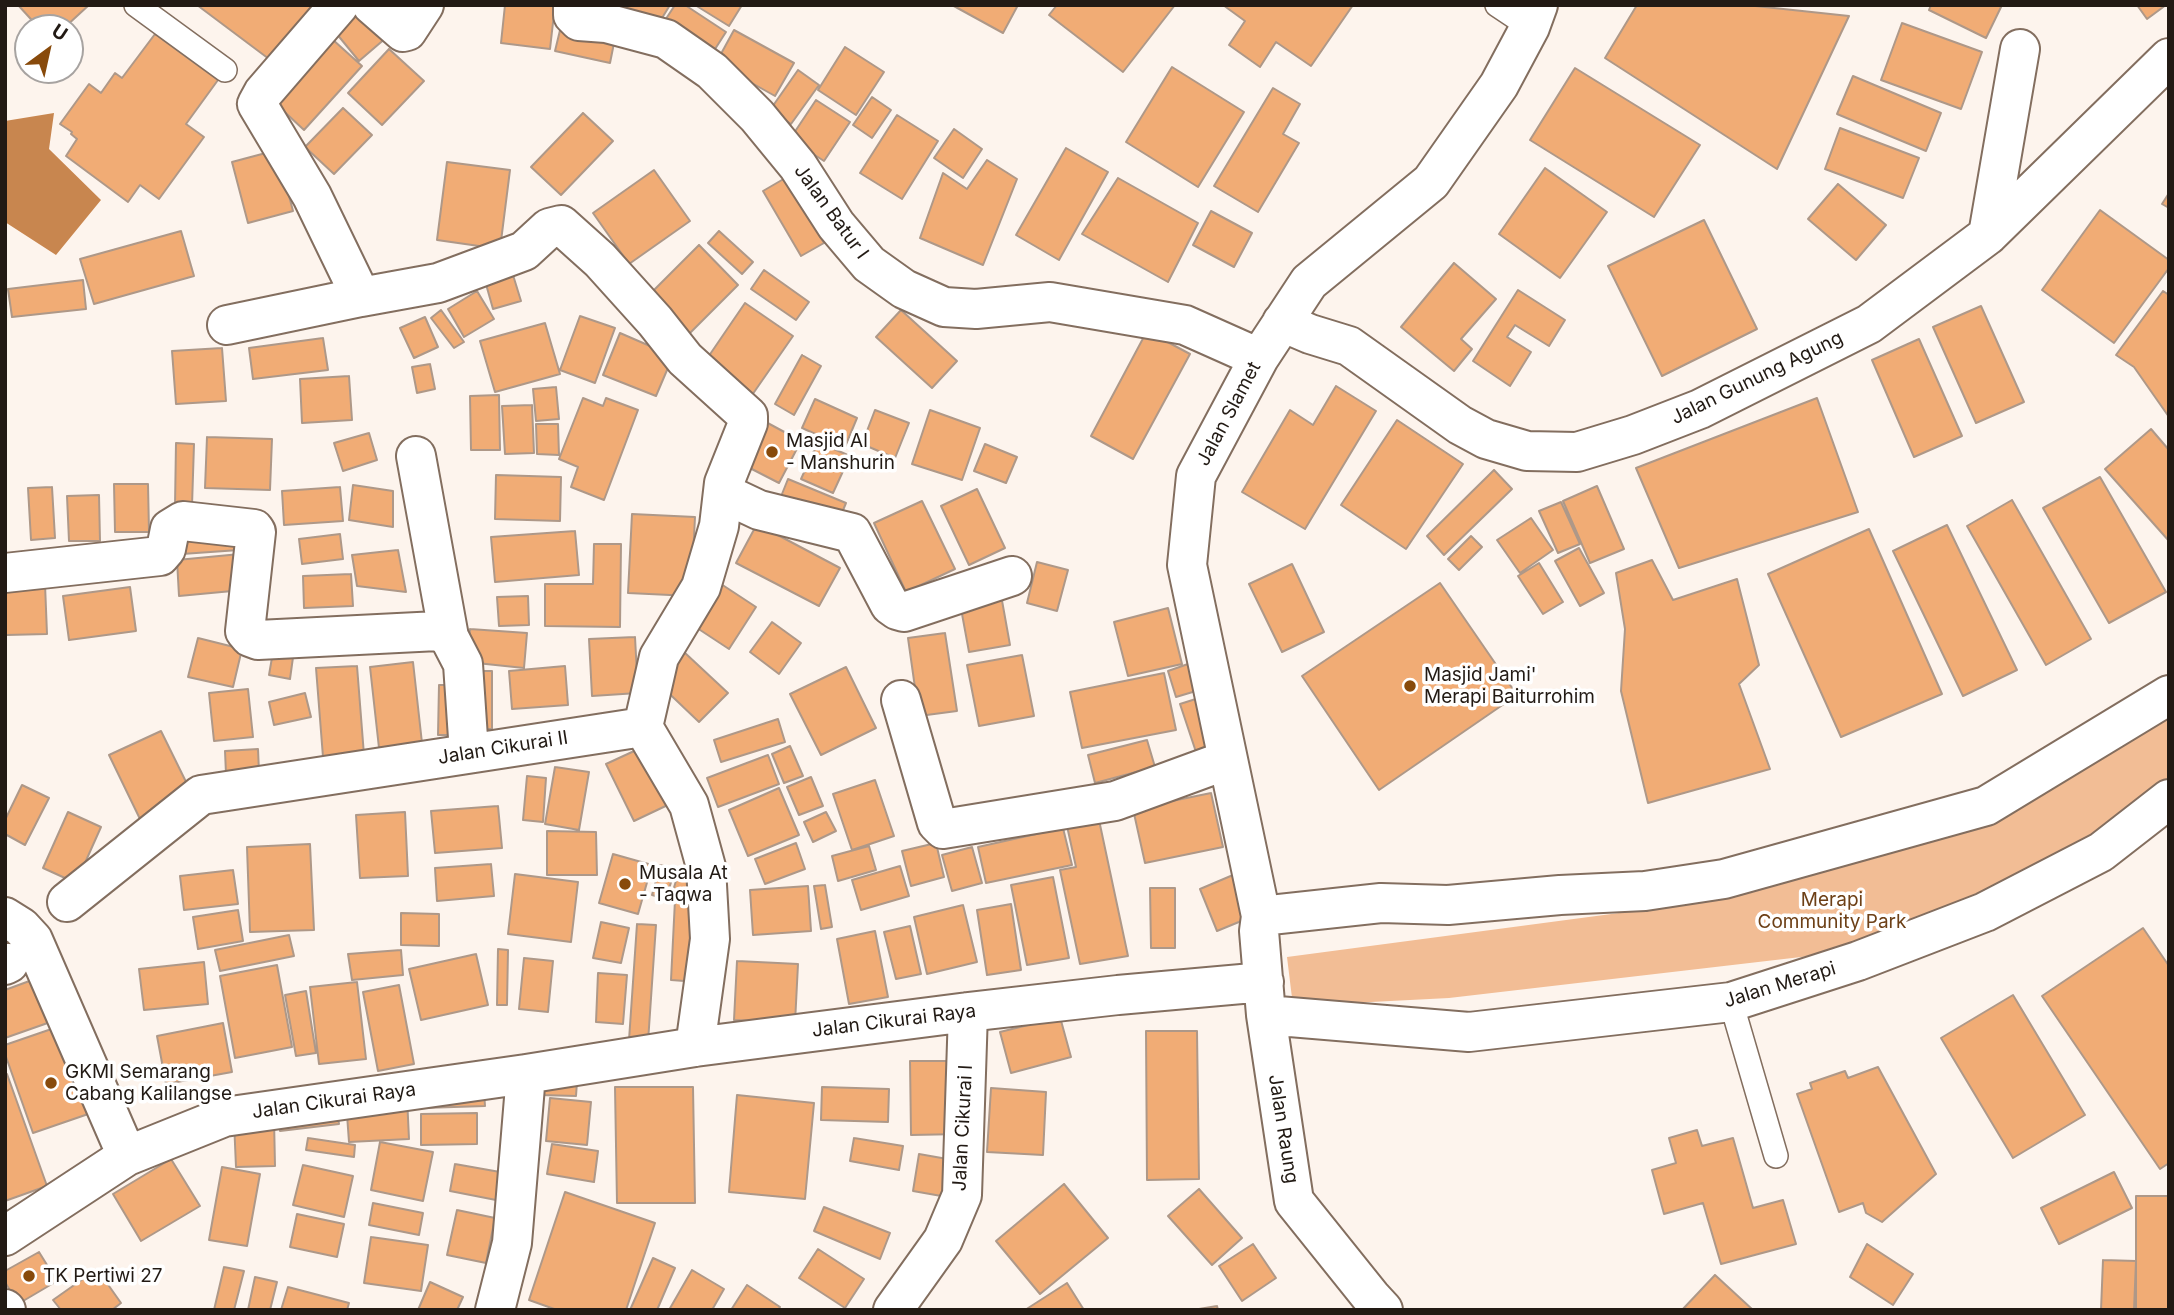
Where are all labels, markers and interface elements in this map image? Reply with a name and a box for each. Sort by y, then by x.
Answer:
north arrow [14,14,84,84]
text: U [48,19,72,46]
street label: Jalan Batur I [789,160,873,264]
street label: Jalan Gunung Agung [1667,326,1847,430]
street label: Jalan Slamet [1192,358,1266,470]
place label: Masjid Al - Manshurin [786,430,895,474]
marker: Masjid Al - Manshurin [764,444,780,460]
place label: Masjid Jami' Merapi Baiturrohim [1424,664,1595,708]
marker: Masjid Jami' Merapi Baiturrohim [1402,678,1418,694]
street label: Jalan Cikurai II [436,726,570,770]
place label: Musala At - Taqwa [639,862,728,906]
marker: Musala At - Taqwa [617,876,633,892]
park label: Merapi Community Park [1758,889,1906,933]
street label: Jalan Merapi [1721,957,1839,1013]
street label: Jalan Cikurai Raya [811,1000,977,1042]
place label: GKMI Semarang Cabang Kalilangse [65,1061,232,1105]
street label: Jalan Cikurai I [948,1064,978,1192]
street label: Jalan Raung [1263,1073,1303,1185]
marker: GKMI Semarang Cabang Kalilangse [43,1075,59,1091]
street label: Jalan Cikurai Raya [251,1078,417,1124]
place label: TK Pertiwi 27 [43,1265,163,1287]
marker: TK Pertiwi 27 [21,1268,37,1284]

